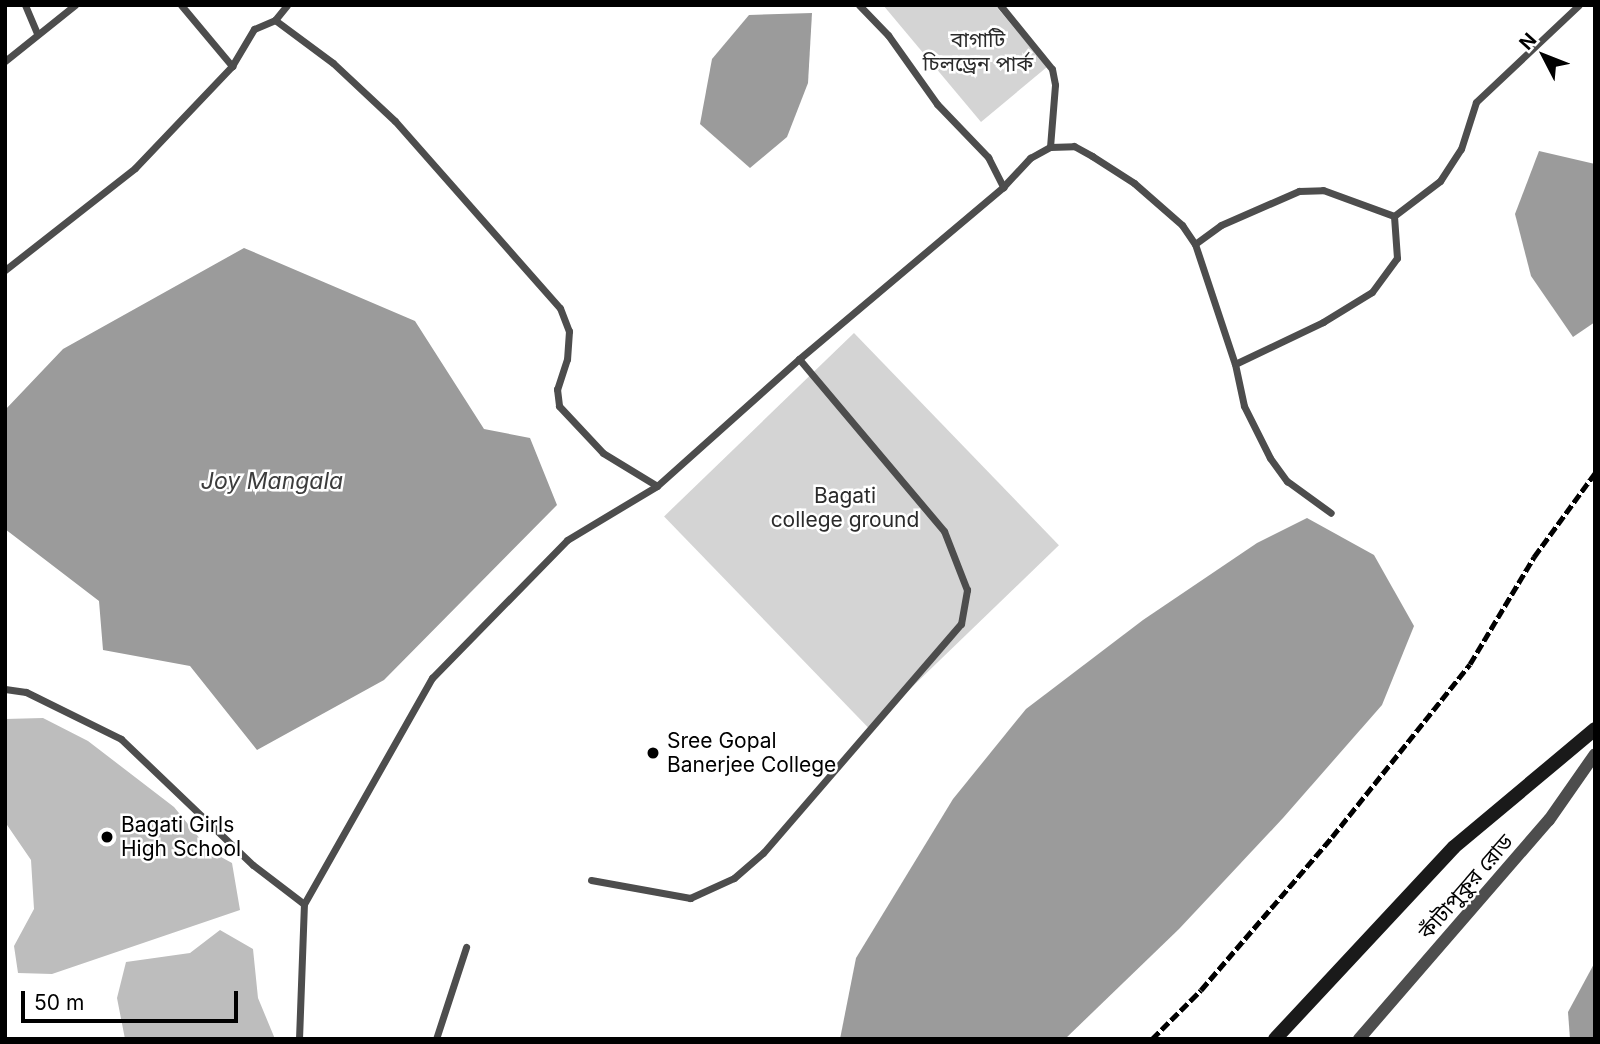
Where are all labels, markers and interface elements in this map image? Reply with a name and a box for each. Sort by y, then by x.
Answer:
north arrow [1509,21,1579,91]
park label: বাগাটি চিলড্রেন পার্ক [923,27,1033,77]
text: N [1515,29,1541,55]
water label: Joy Mangala [201,467,343,495]
park label: Bagati college ground [771,483,919,533]
place label: Sree Gopal Banerjee College [667,728,836,778]
marker: Sree Gopal Banerjee College [645,745,661,761]
place label: Bagati Girls High School [121,812,241,862]
marker: Bagati Girls High School [99,829,115,845]
street label: কাঁটাপুকুর রোড [1414,829,1518,945]
scale bar [24,978,242,1022]
text: 50 m [34,990,84,1015]

